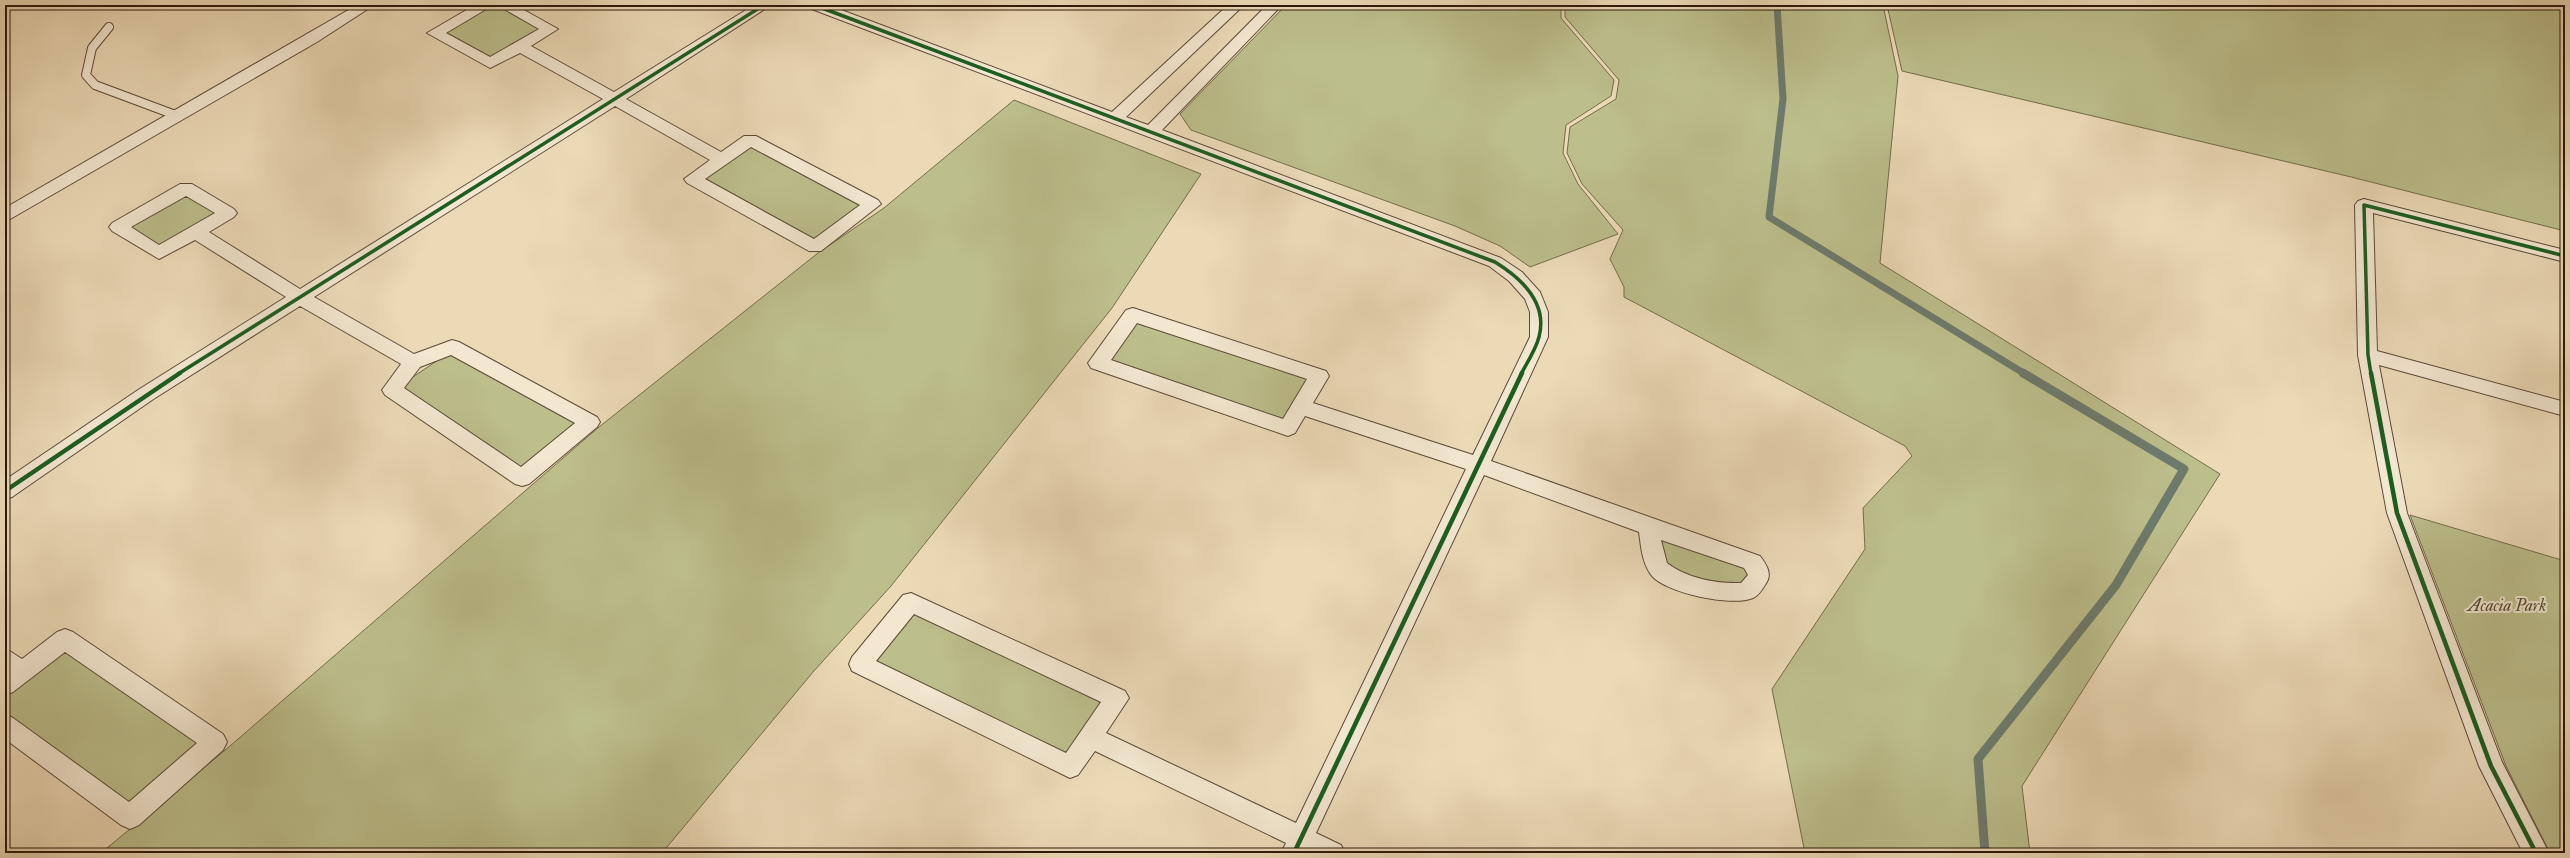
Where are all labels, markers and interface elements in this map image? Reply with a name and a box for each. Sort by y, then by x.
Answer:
park label: Acacia Park [2466,595,2546,616]

